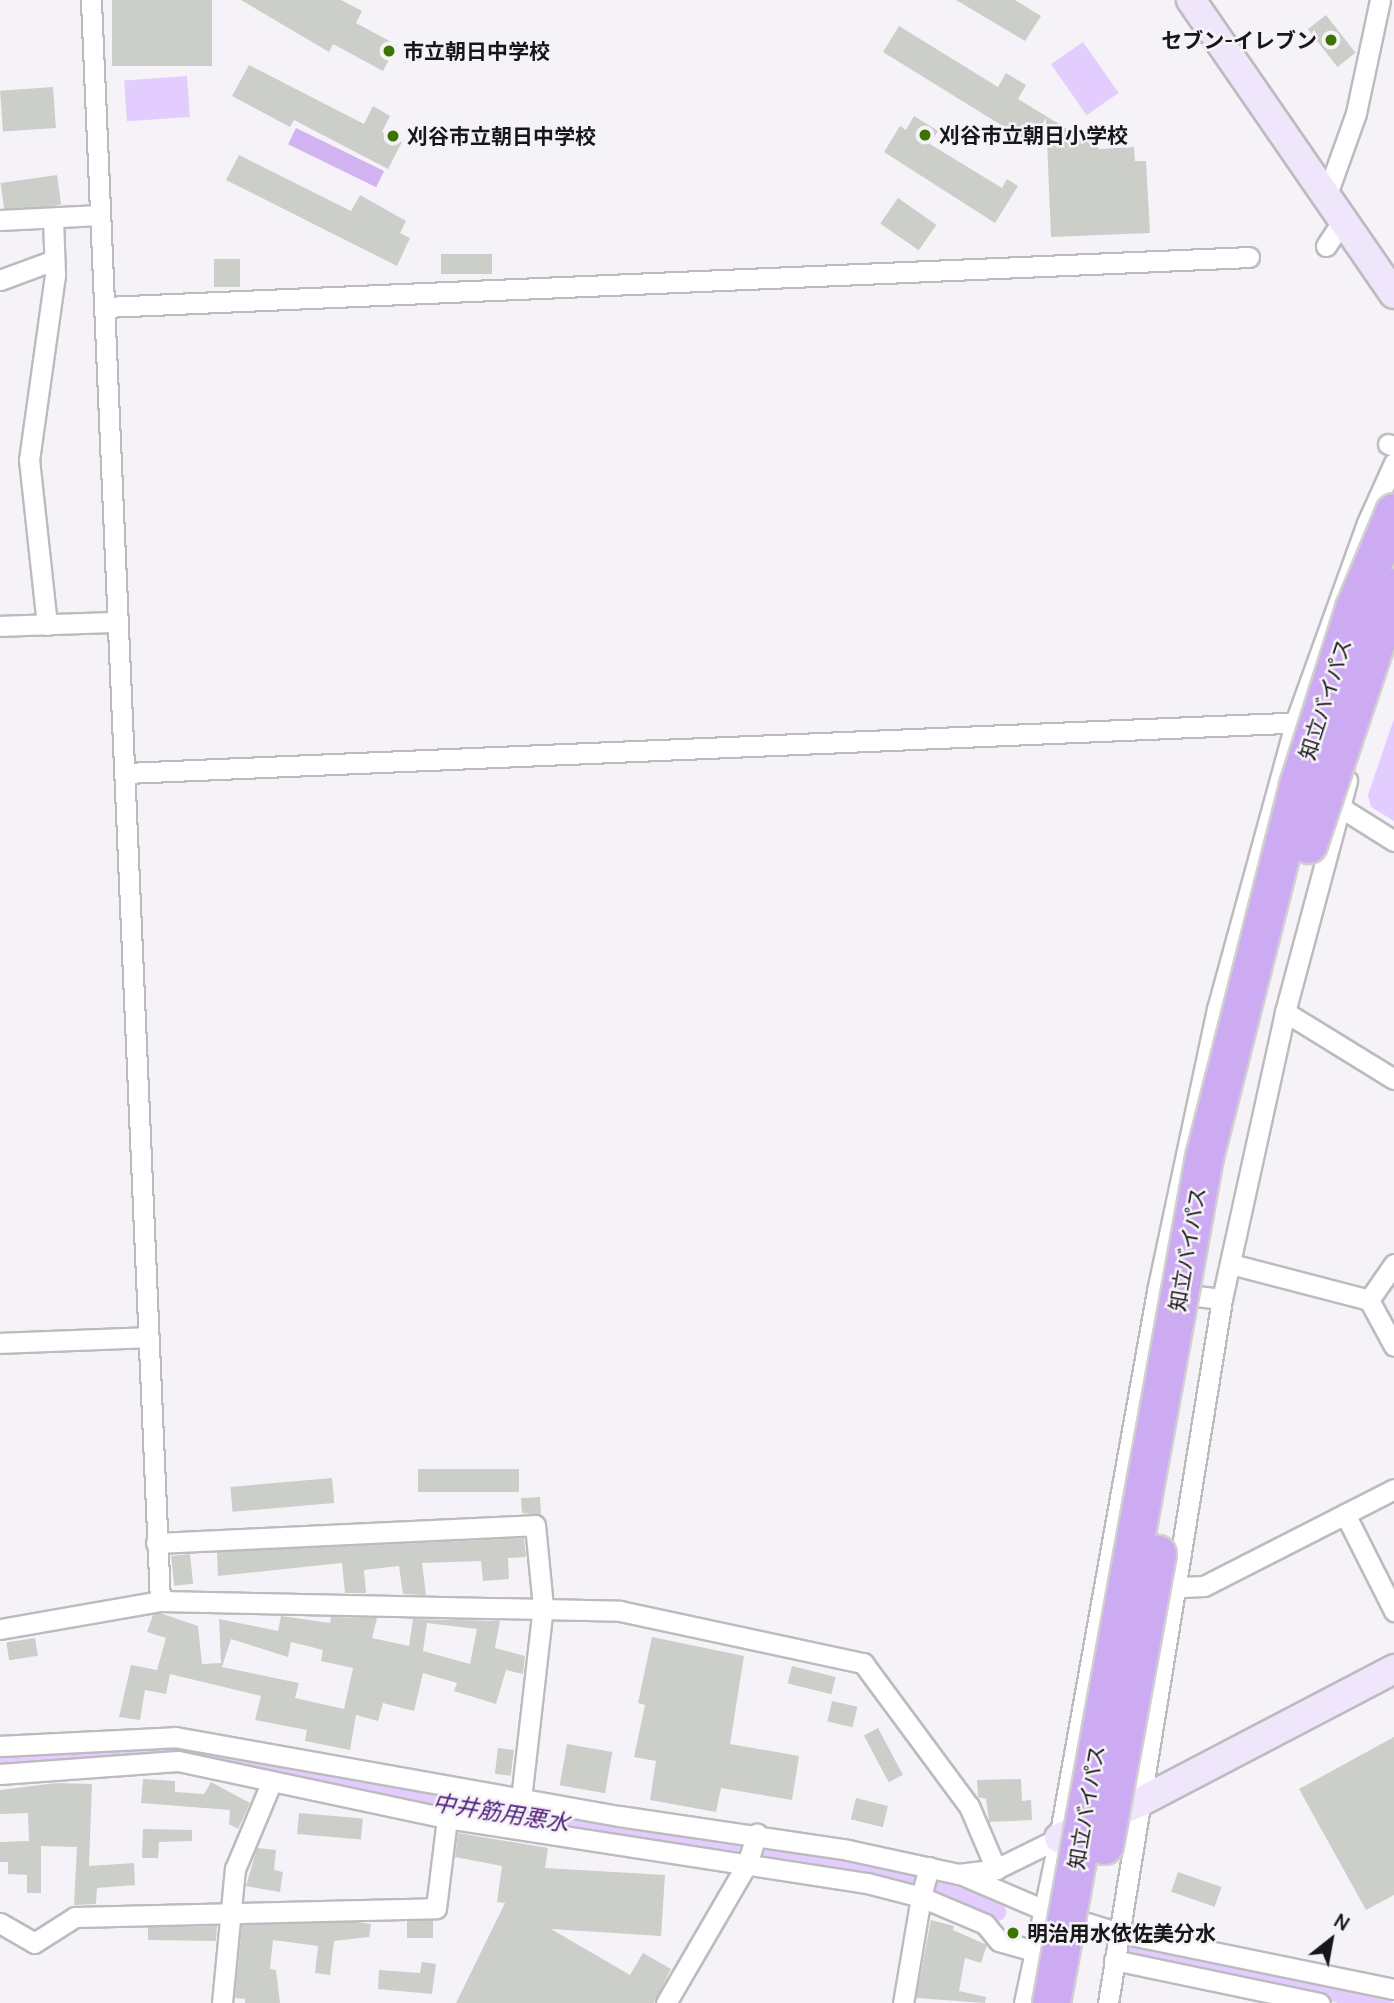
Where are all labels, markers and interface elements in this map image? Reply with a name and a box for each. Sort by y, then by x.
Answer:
place label: セブン-イレブン [1161,27,1317,53]
marker: セブン-イレブン [1323,32,1339,48]
place label: 市立朝日中学校 [403,38,550,64]
marker: 市立朝日中学校 [381,43,397,59]
place label: 刈谷市立朝日小学校 [939,122,1128,148]
place label: 刈谷市立朝日中学校 [407,123,596,149]
marker: 刈谷市立朝日小学校 [917,127,933,143]
marker: 刈谷市立朝日中学校 [385,128,401,144]
street label: 知立バイパス [1294,635,1356,763]
street label: 知立バイパス [1164,1185,1210,1313]
street label: 知立バイパス [1063,1743,1109,1871]
water label: 中井筋用悪水 [431,1788,571,1836]
north arrow [1296,1905,1366,1975]
text: N [1329,1907,1354,1937]
place label: 明治用水依佐美分水 [1027,1920,1216,1946]
marker: 明治用水依佐美分水 [1005,1925,1021,1941]

